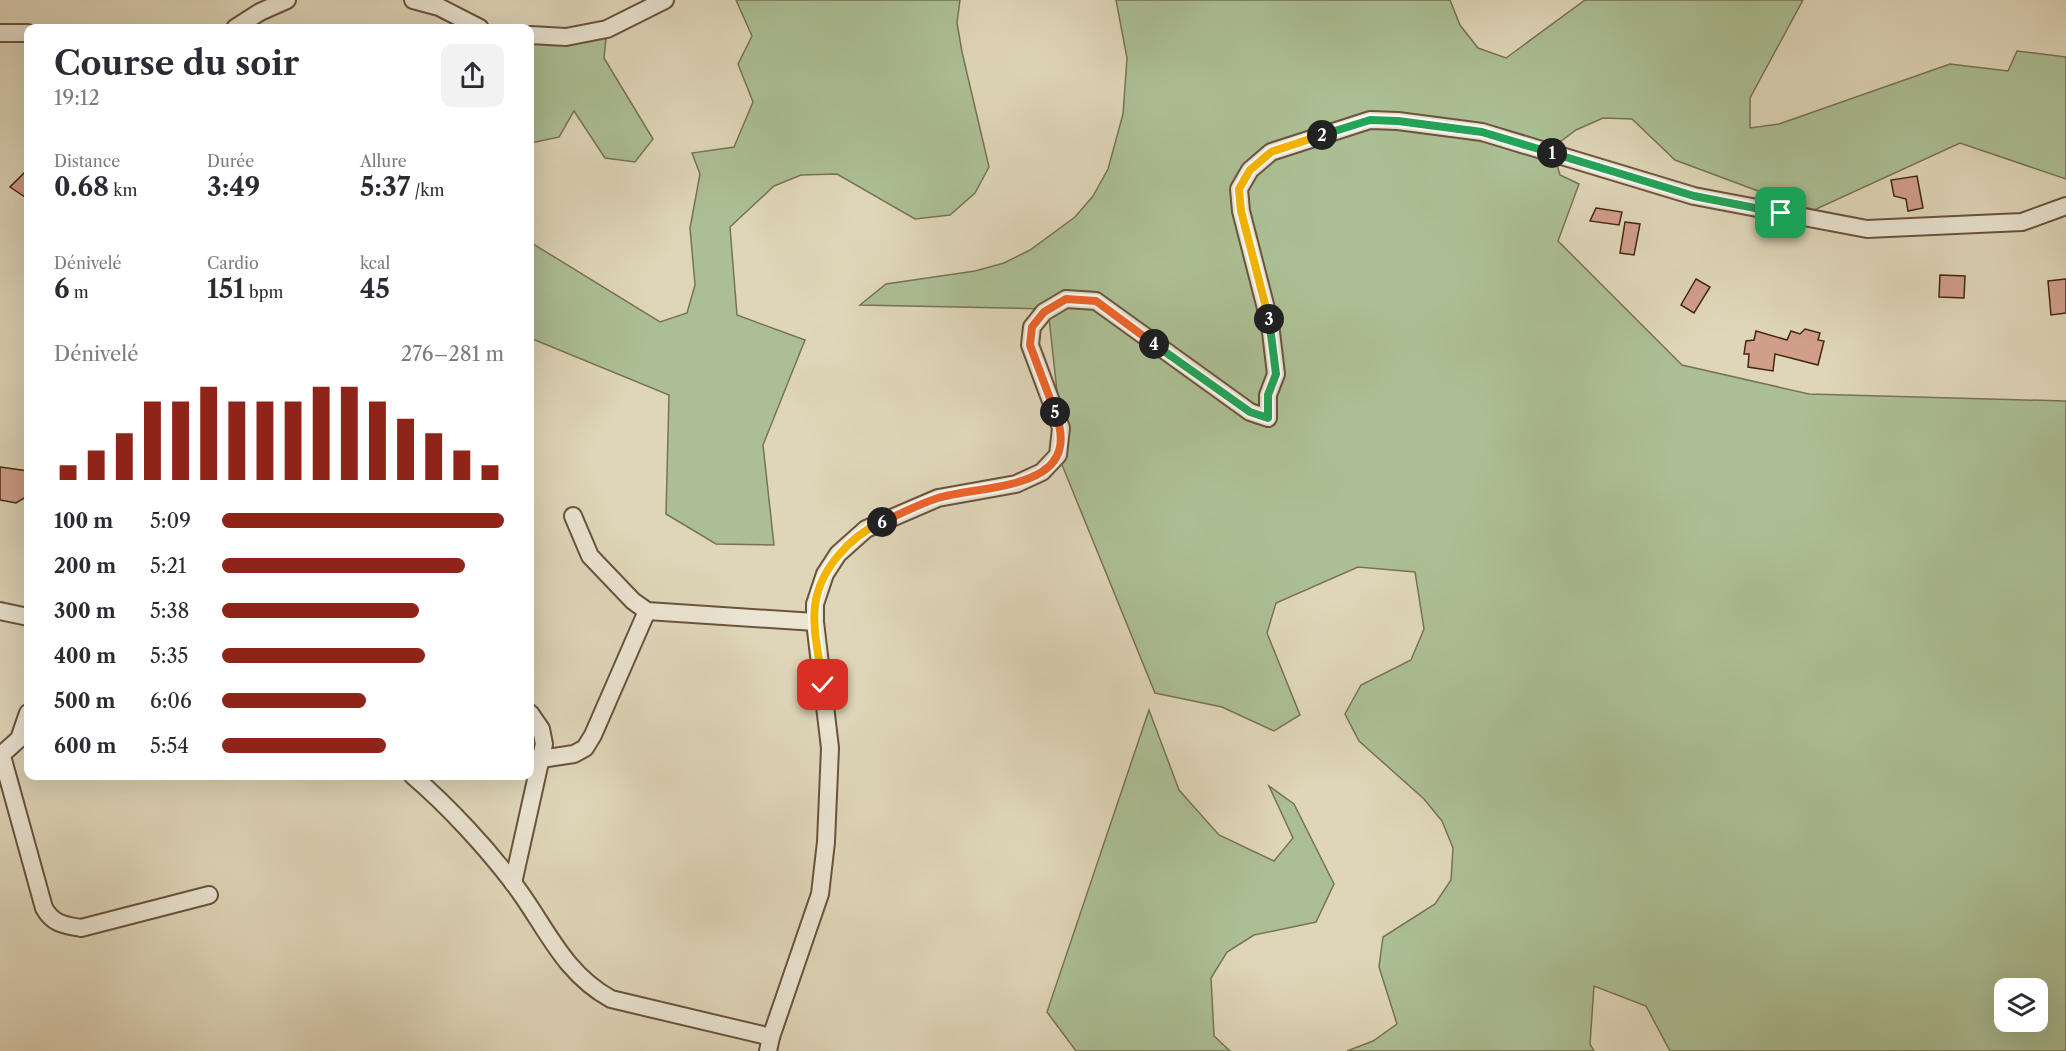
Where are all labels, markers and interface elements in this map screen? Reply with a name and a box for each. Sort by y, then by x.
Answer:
text: Course du soir [54,43,299,84]
button: share [441,44,504,107]
text: 19:12 [54,86,100,110]
pin: 2 [1307,120,1337,150]
text: 2 [1317,125,1327,145]
pin: 1 [1537,138,1567,168]
text: 1 [1548,143,1556,163]
text: Distance [54,151,120,171]
text: Durée [207,151,254,171]
text: Allure [360,151,407,171]
text: 0.68 [54,171,109,203]
text: 3:49 [207,171,260,203]
text: 5:37 [360,171,410,203]
text: km [109,180,137,200]
text: /km [410,180,445,200]
pin [1755,187,1806,238]
icon: arrive [1764,196,1797,229]
text: Dénivelé [54,253,122,273]
text: Cardio [207,253,259,273]
text: kcal [360,253,390,273]
text: 6 [54,273,70,305]
text: 151 [207,273,245,305]
text: 45 [360,273,390,305]
text: m [70,282,89,302]
text: bpm [245,282,283,302]
pin: 3 [1254,304,1284,334]
text: 3 [1264,309,1274,329]
pin: 4 [1139,329,1169,359]
text: 4 [1149,334,1159,354]
text: Dénivelé [54,342,138,366]
text: 276–281 m [401,342,504,366]
pin: 5 [1040,397,1070,427]
text: 5 [1051,402,1059,422]
pin: 6 [867,507,897,537]
text: 100 m [54,509,113,533]
text: 5:09 [150,509,191,533]
text: 6 [877,512,887,532]
text: 200 m [54,554,116,578]
text: 5:21 [150,554,186,578]
text: 300 m [54,599,116,623]
text: 5:38 [150,599,189,623]
text: 400 m [54,644,116,668]
text: 5:35 [150,644,188,668]
pin [797,659,848,710]
icon: check [806,668,839,701]
text: 500 m [54,689,115,713]
text: 6:06 [150,689,192,713]
text: 600 m [54,734,116,758]
text: 5:54 [150,734,189,758]
map controls [1994,978,2048,1032]
button: layers [1994,978,2048,1032]

